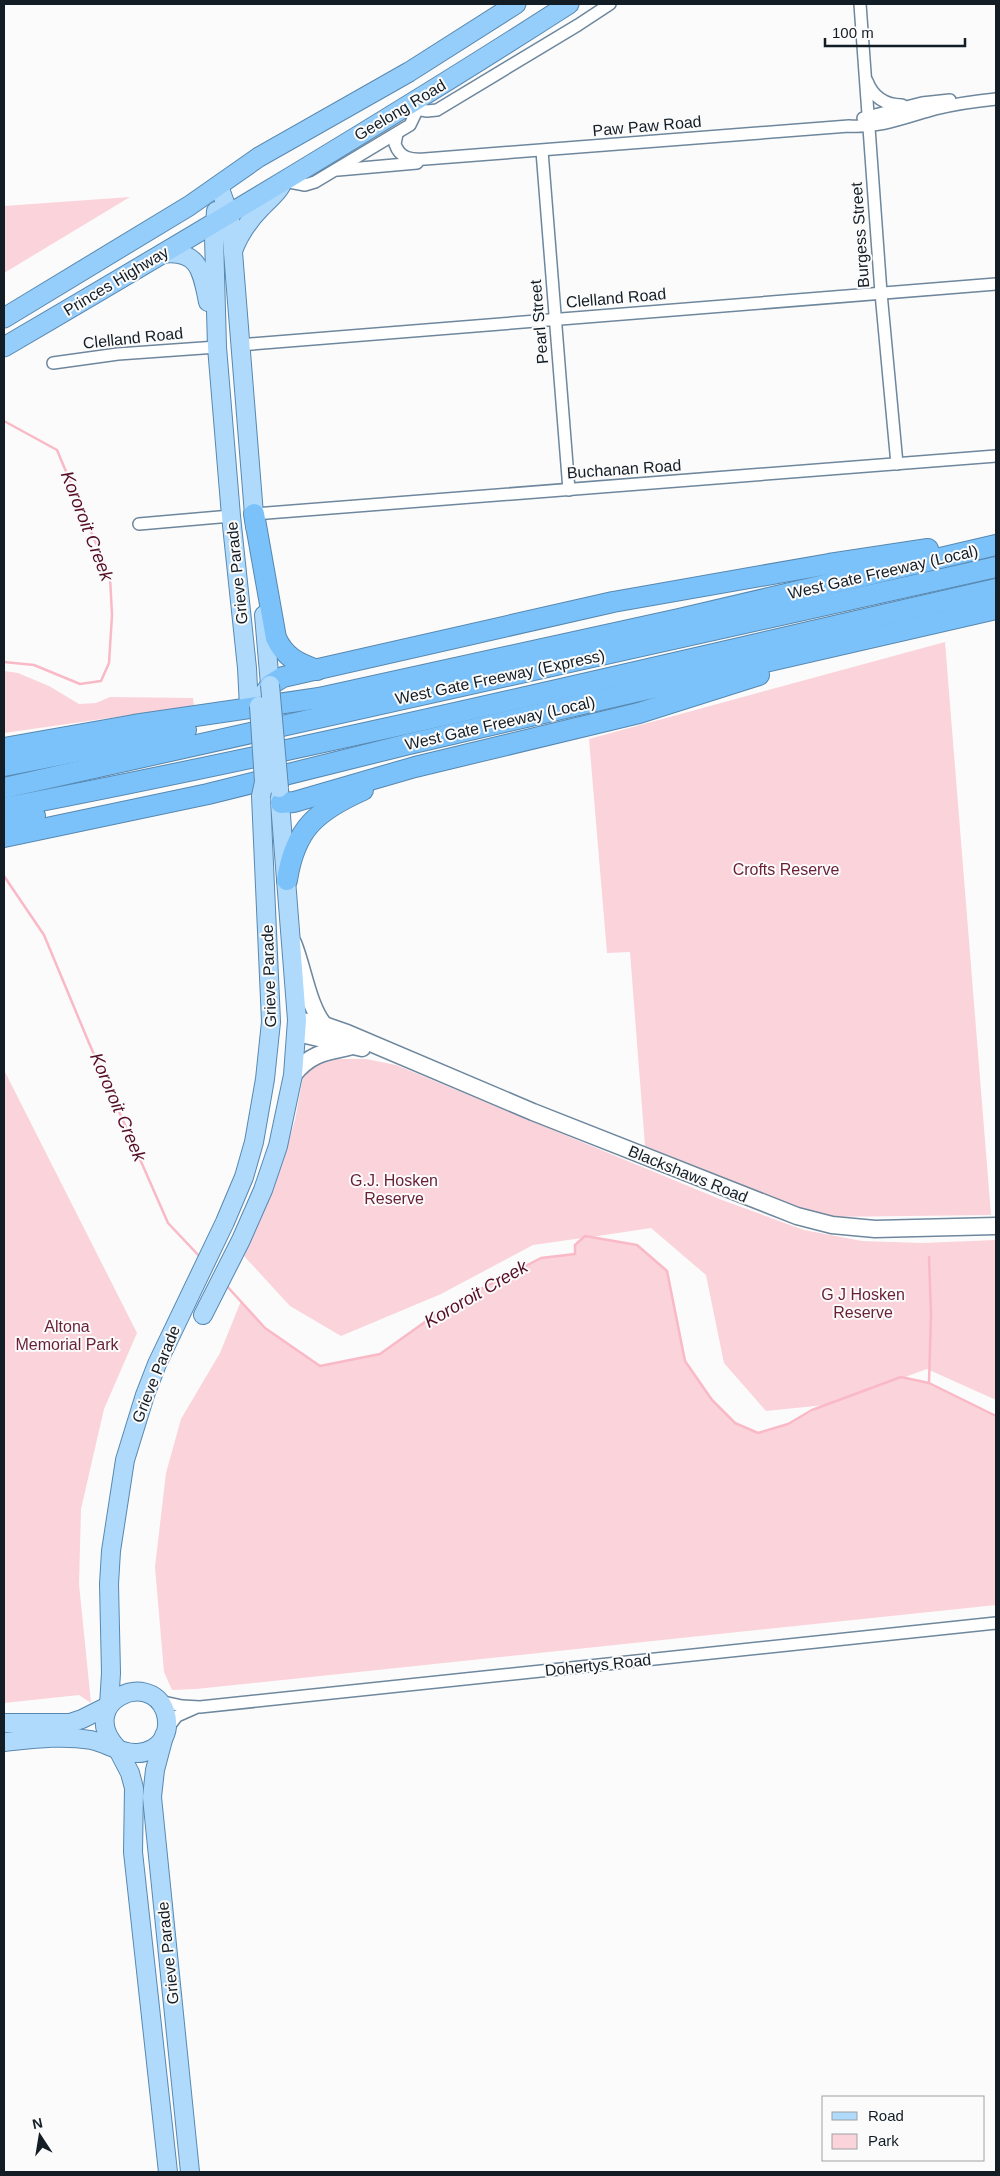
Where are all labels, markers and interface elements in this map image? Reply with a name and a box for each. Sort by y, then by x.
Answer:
scale bar [825,15,965,47]
text: 100 m [832,24,874,41]
street label: Geelong Road [351,76,449,144]
street label: Paw Paw Road [592,113,702,139]
street label: Burgess Street [848,181,872,288]
street label: Princes Highway [61,243,171,319]
street label: Pearl Street [527,279,551,365]
street label: Clelland Road [565,285,667,311]
street label: Clelland Road [82,324,184,352]
street label: Buchanan Road [566,457,682,481]
water label: Kororoit Creek [57,468,117,585]
street label: Grieve Parade [223,521,251,625]
street label: West Gate Freeway (Local) [786,542,980,602]
street label: West Gate Freeway (Express) [394,646,606,708]
street label: West Gate Freeway (Local) [403,693,597,753]
park label: Crofts Reserve [733,861,839,878]
street label: Grieve Parade [259,924,279,1028]
water label: Kororoit Creek [86,1050,150,1165]
street label: Blackshaws Road [626,1142,750,1206]
park label: G.J. Hosken Reserve [350,1172,438,1207]
water label: Kororoit Creek [421,1256,532,1332]
park label: G J Hosken Reserve [821,1286,905,1321]
park label: Altona Memorial Park [15,1318,120,1353]
street label: Grieve Parade [129,1323,183,1425]
street label: Dohertys Road [544,1651,652,1679]
street label: Grieve Parade [154,1901,182,2005]
legend [822,2096,985,2161]
text: Road [868,2107,904,2124]
north arrow [15,2111,65,2161]
text: N [31,2114,44,2132]
text: Park [868,2132,899,2149]

